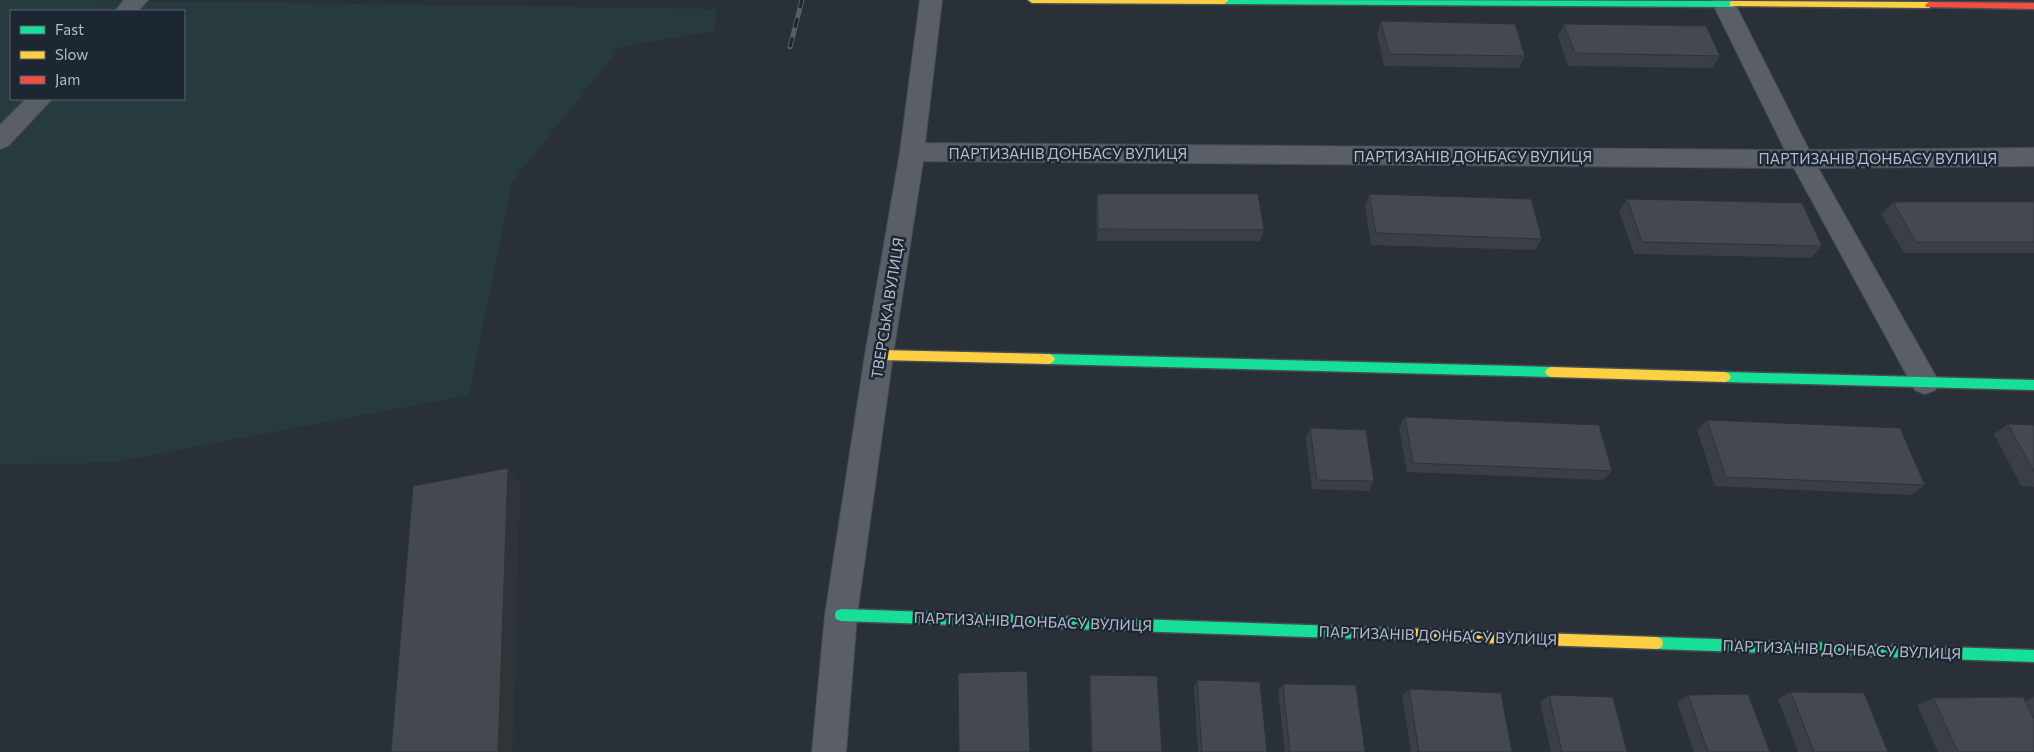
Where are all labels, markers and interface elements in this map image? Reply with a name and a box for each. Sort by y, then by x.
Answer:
legend [10,10,185,100]
text: Fast [55,20,84,38]
text: Slow [55,45,88,63]
text: Jam [55,70,80,88]
street label: ПАРТИЗАНІВ ДОНБАСУ ВУЛИЦЯ [949,144,1187,162]
street label: ПАРТИЗАНІВ ДОНБАСУ ВУЛИЦЯ [1354,147,1592,165]
street label: ПАРТИЗАНІВ ДОНБАСУ ВУЛИЦЯ [1759,149,1997,167]
street label: ТВЕРСЬКА ВУЛИЦЯ [867,236,907,380]
street label: ПАРТИЗАНІВ ДОНБАСУ ВУЛИЦЯ [913,608,1153,634]
street label: ПАРТИЗАНІВ ДОНБАСУ ВУЛИЦЯ [1318,622,1558,648]
street label: ПАРТИЗАНІВ ДОНБАСУ ВУЛИЦЯ [1722,636,1962,662]

